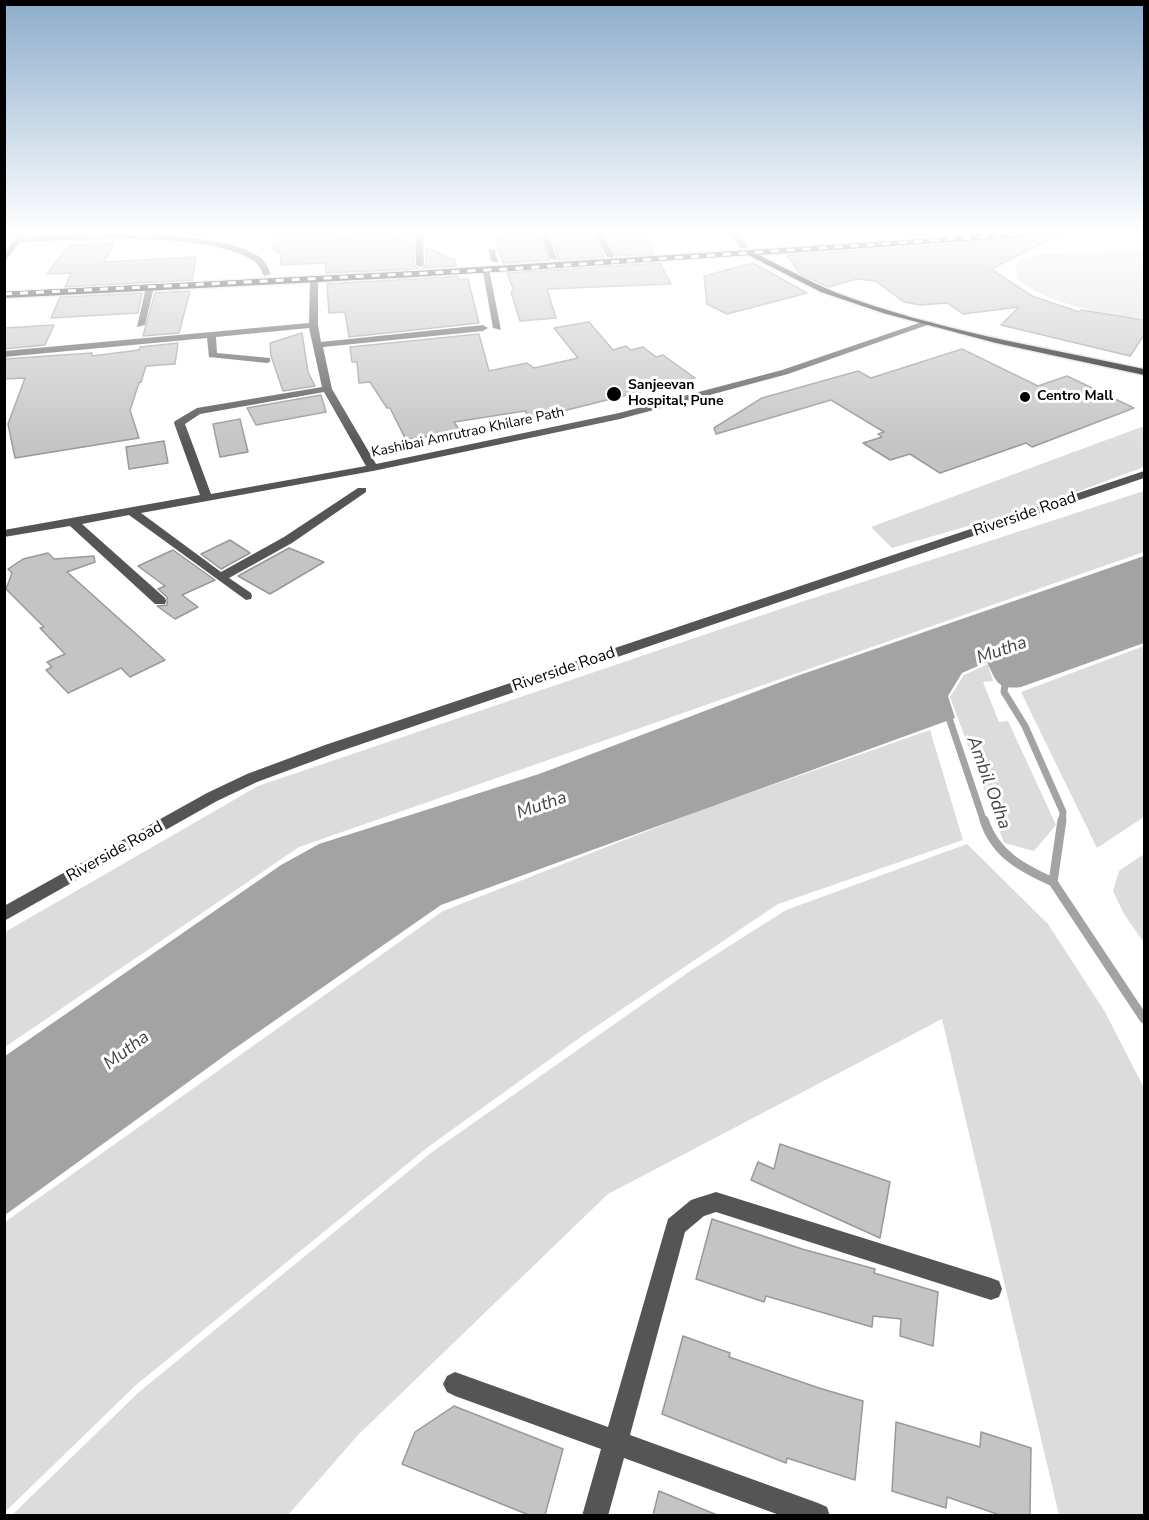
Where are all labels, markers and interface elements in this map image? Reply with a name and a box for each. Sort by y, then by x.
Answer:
place label: Sanjeevan Hospital, Pune [628,378,723,410]
marker: Sanjeevan Hospital, Pune [605,385,623,403]
place label: Centro Mall [1037,389,1113,405]
marker: Centro Mall [1018,390,1032,404]
street label: Kashibai Amrutrao Khilare Path [370,404,566,462]
street label: Riverside Road [971,488,1079,542]
water label: Mutha [974,632,1030,670]
street label: Riverside Road [510,643,618,697]
water label: Ambil Odha [961,734,1015,832]
water label: Mutha [514,787,570,825]
street label: Riverside Road [63,818,167,886]
water label: Mutha [100,1027,154,1075]

